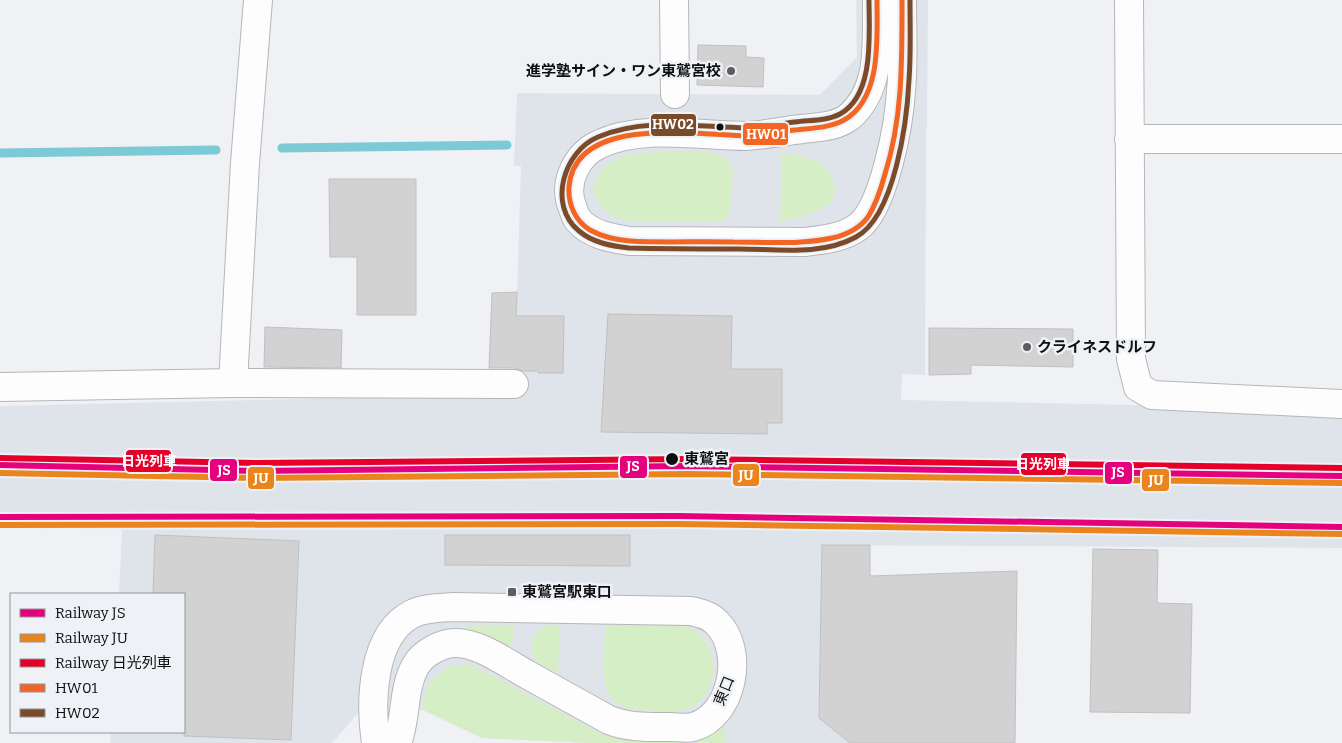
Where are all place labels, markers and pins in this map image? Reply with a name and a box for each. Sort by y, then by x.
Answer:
place label: 進学塾サイン・ワン東鷲宮校 [526,62,721,80]
marker: 進学塾サイン・ワン東鷲宮校 [725,65,737,77]
unlabelled marker [715,122,725,132]
place label: クライネスドルフ [1037,338,1157,356]
marker: クライネスドルフ [1021,341,1033,353]
place label: 東鷲宮 [684,450,729,468]
marker: 東鷲宮 [664,451,680,467]
place label: 東鷲宮駅東口 [522,583,612,601]
marker: 東鷲宮駅東口 [506,586,518,598]

